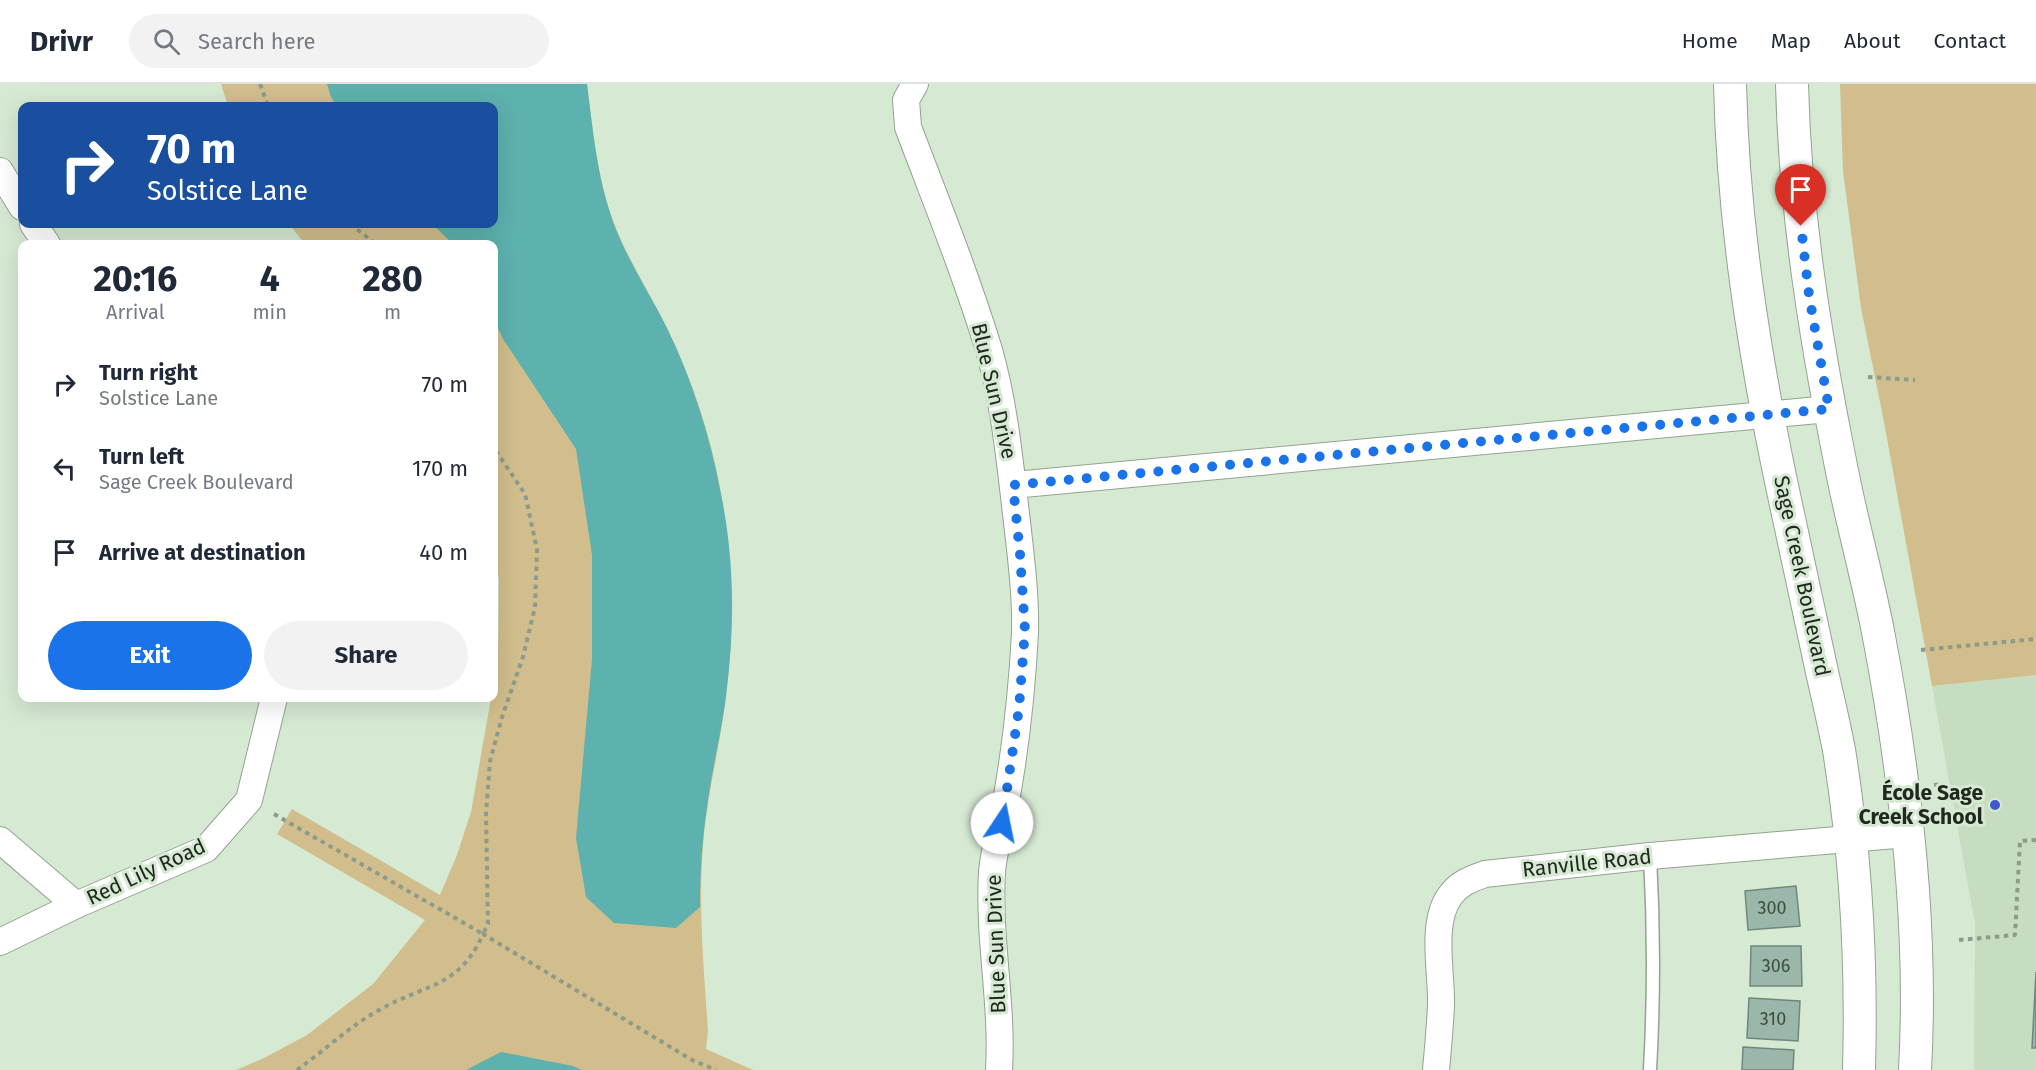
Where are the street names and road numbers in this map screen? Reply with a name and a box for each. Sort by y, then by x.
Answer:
street label: Blue Sun Drive [966,320,1022,462]
street label: Sage Creek Boulevard [1768,473,1836,679]
street label: Red Lily Road [82,833,210,911]
street label: Ranville Road [1521,843,1653,883]
street label: Blue Sun Drive [981,874,1011,1014]

